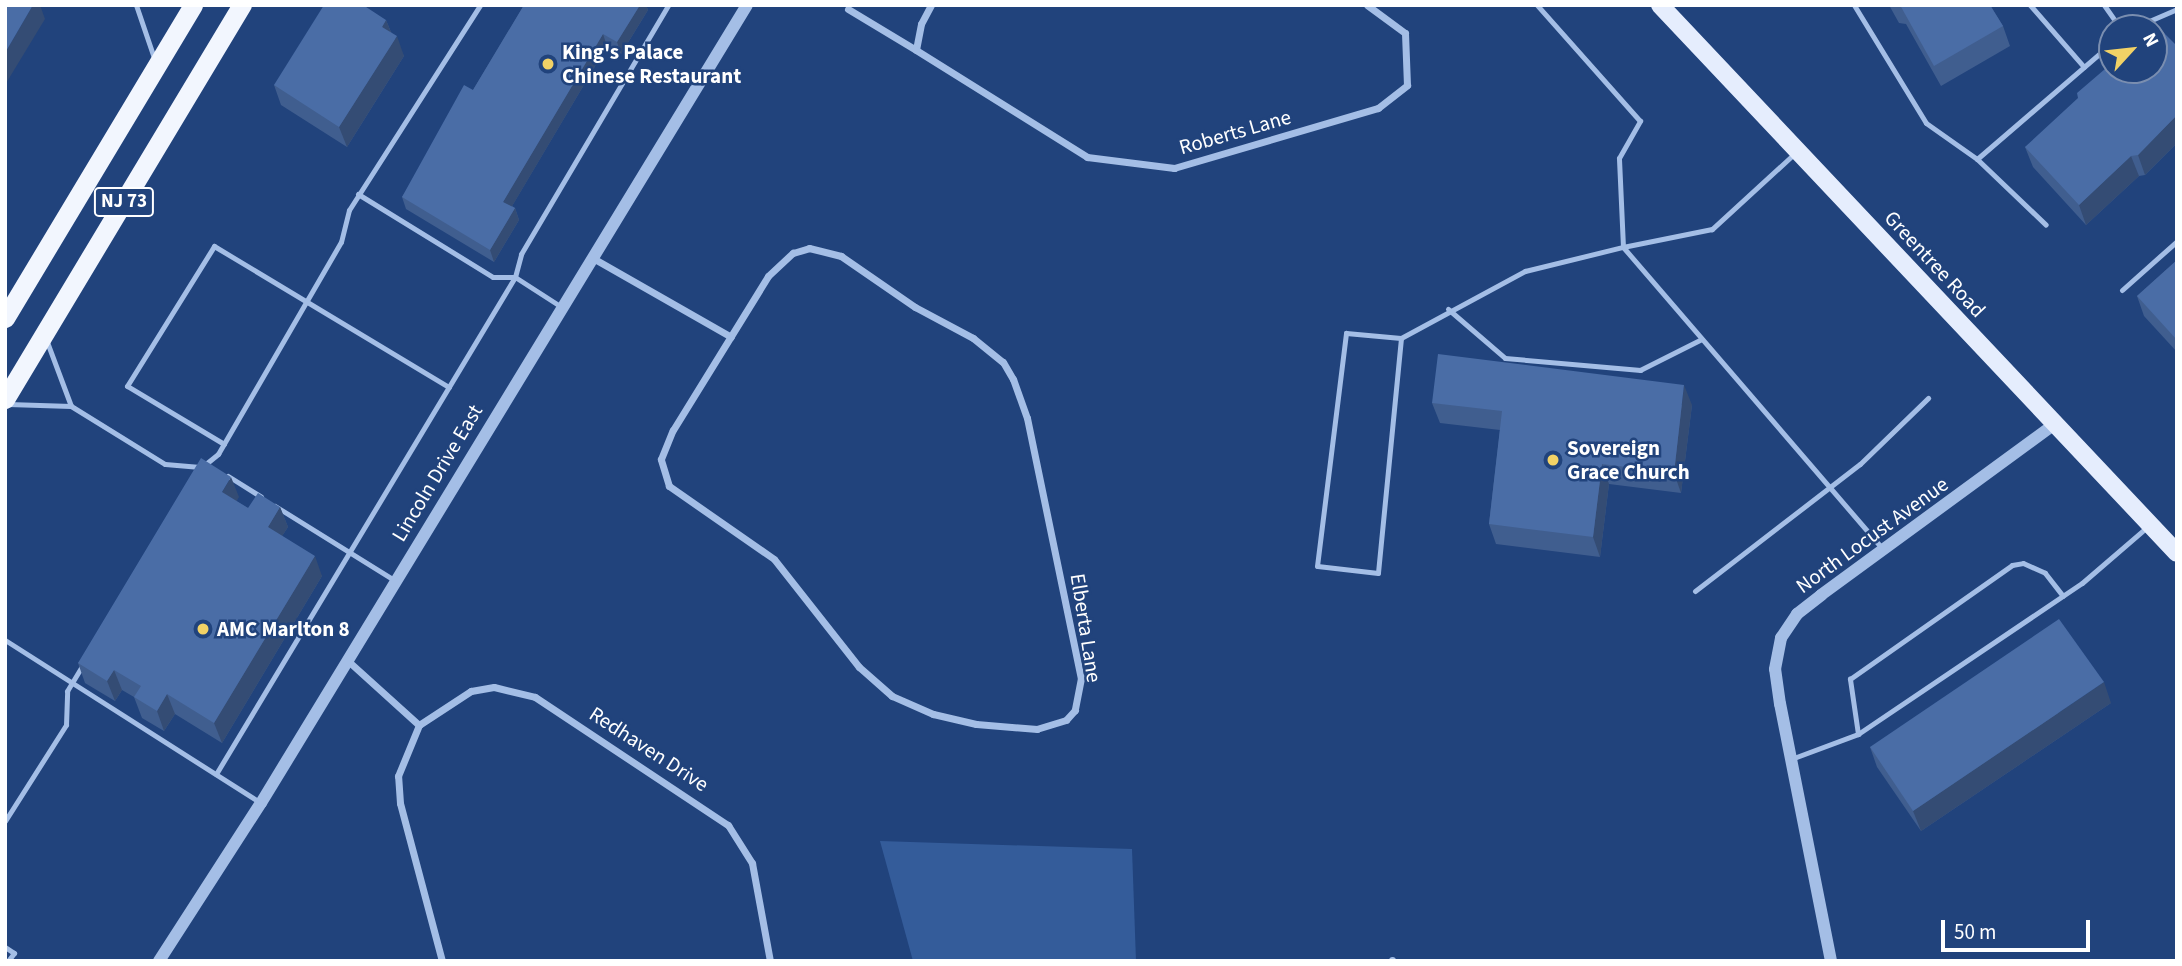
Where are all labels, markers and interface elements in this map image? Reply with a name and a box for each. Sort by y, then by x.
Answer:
north arrow [2098,14,2168,84]
text: N [2135,28,2165,52]
place label: King's Palace Chinese Restaurant [562,39,741,89]
marker: King's Palace Chinese Restaurant [540,56,556,72]
street label: Roberts Lane [1176,104,1294,160]
road number: NJ 73 [92,186,156,218]
street label: Greentree Road [1879,205,1991,323]
street label: Lincoln Drive East [386,400,488,546]
place label: Sovereign Grace Church [1567,435,1690,485]
marker: Sovereign Grace Church [1545,452,1561,468]
street label: North Locust Avenue [1791,471,1953,599]
street label: Elberta Lane [1065,572,1107,684]
place label: AMC Marlton 8 [217,616,350,642]
marker: AMC Marlton 8 [195,621,211,637]
street label: Redhaven Drive [585,701,713,797]
scale bar [1944,906,2093,950]
text: 50 m [1954,917,1996,947]

